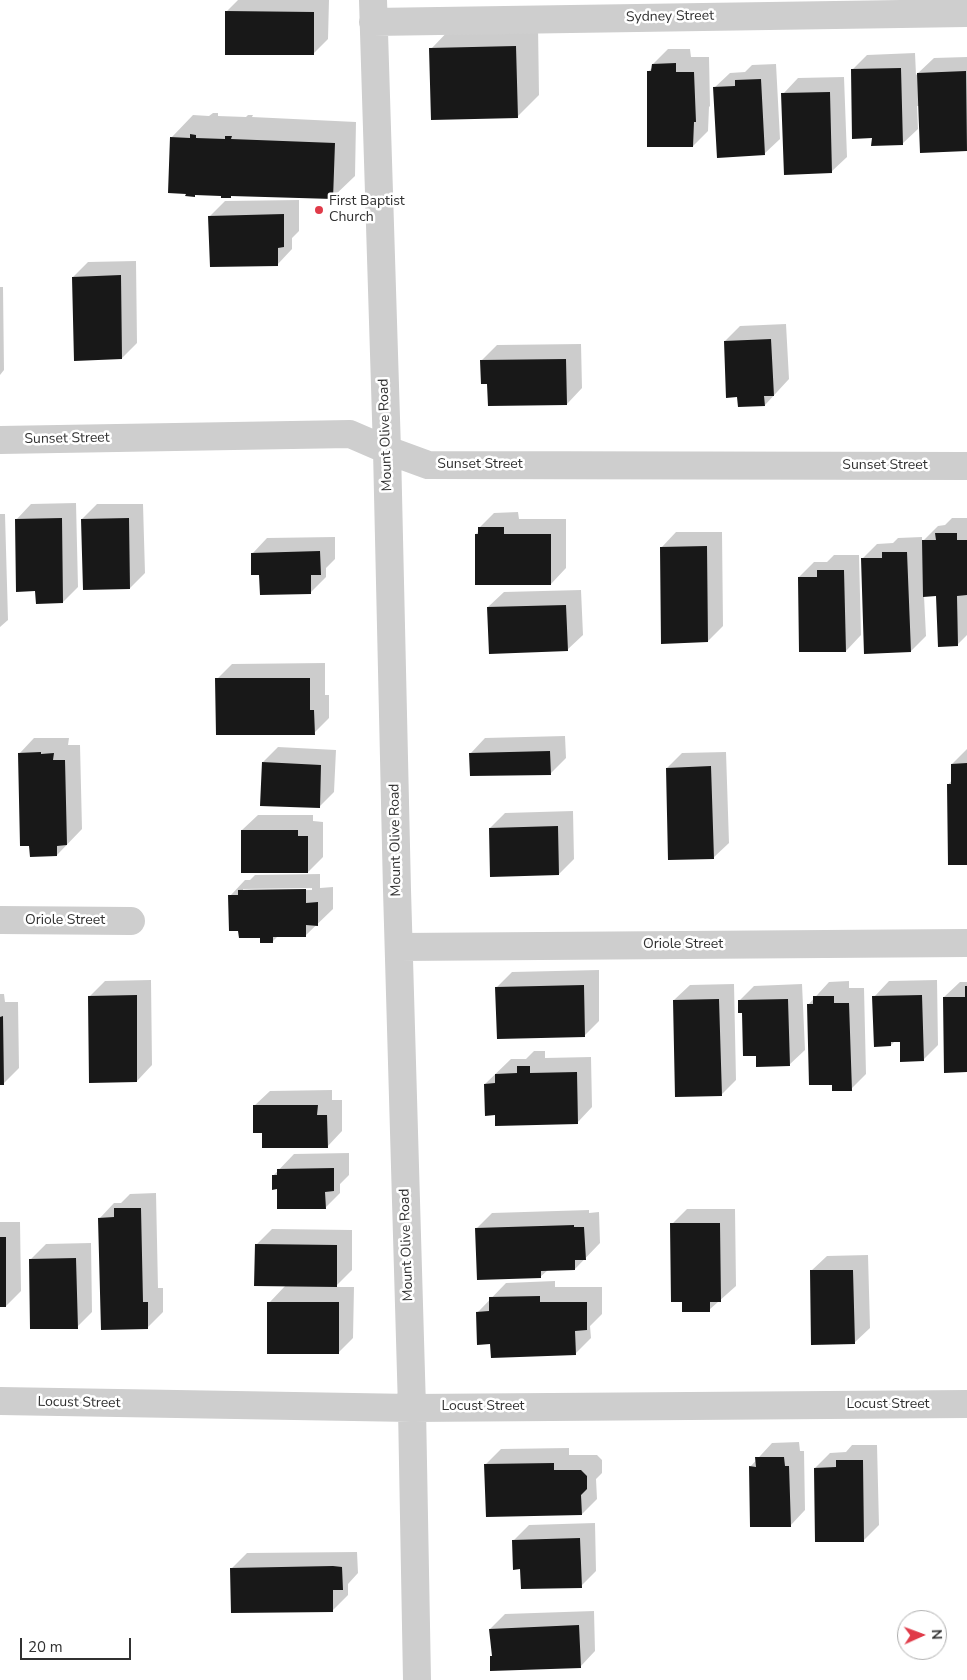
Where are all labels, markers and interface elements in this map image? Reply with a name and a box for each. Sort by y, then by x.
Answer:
street label: Sydney Street [626,8,714,26]
place label: First Baptist Church [329,194,405,226]
marker: First Baptist Church [313,204,325,216]
street label: Mount Olive Road [376,378,396,492]
street label: Sunset Street [24,430,110,448]
street label: Sunset Street [437,457,523,473]
street label: Sunset Street [842,458,928,474]
street label: Mount Olive Road [387,783,405,897]
street label: Oriole Street [25,913,105,929]
street label: Oriole Street [643,937,723,953]
street label: Mount Olive Road [397,1188,417,1302]
street label: Locust Street [37,1394,121,1412]
street label: Locust Street [846,1397,930,1413]
street label: Locust Street [441,1399,525,1415]
north arrow [897,1610,947,1660]
scale bar [22,1628,134,1660]
text: N [927,1629,946,1640]
text: 20 m [28,1637,63,1657]

